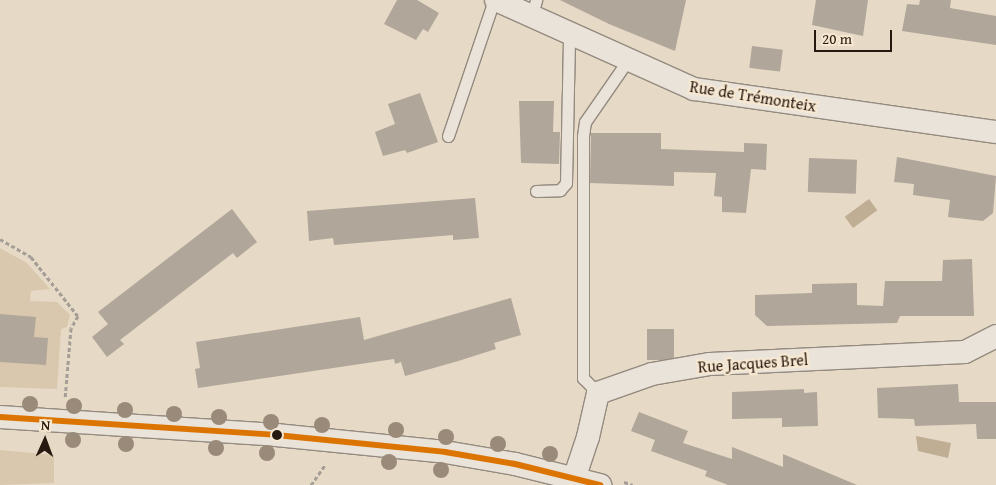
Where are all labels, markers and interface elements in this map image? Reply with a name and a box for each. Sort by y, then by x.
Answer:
scale bar [816,20,894,52]
text: 20 m [822,28,852,49]
street label: Rue de Trémonteix [689,77,817,115]
street label: Rue Jacques Brel [697,350,809,376]
north arrow [20,415,70,465]
text: N [40,415,51,435]
unlabelled marker [272,430,282,440]

